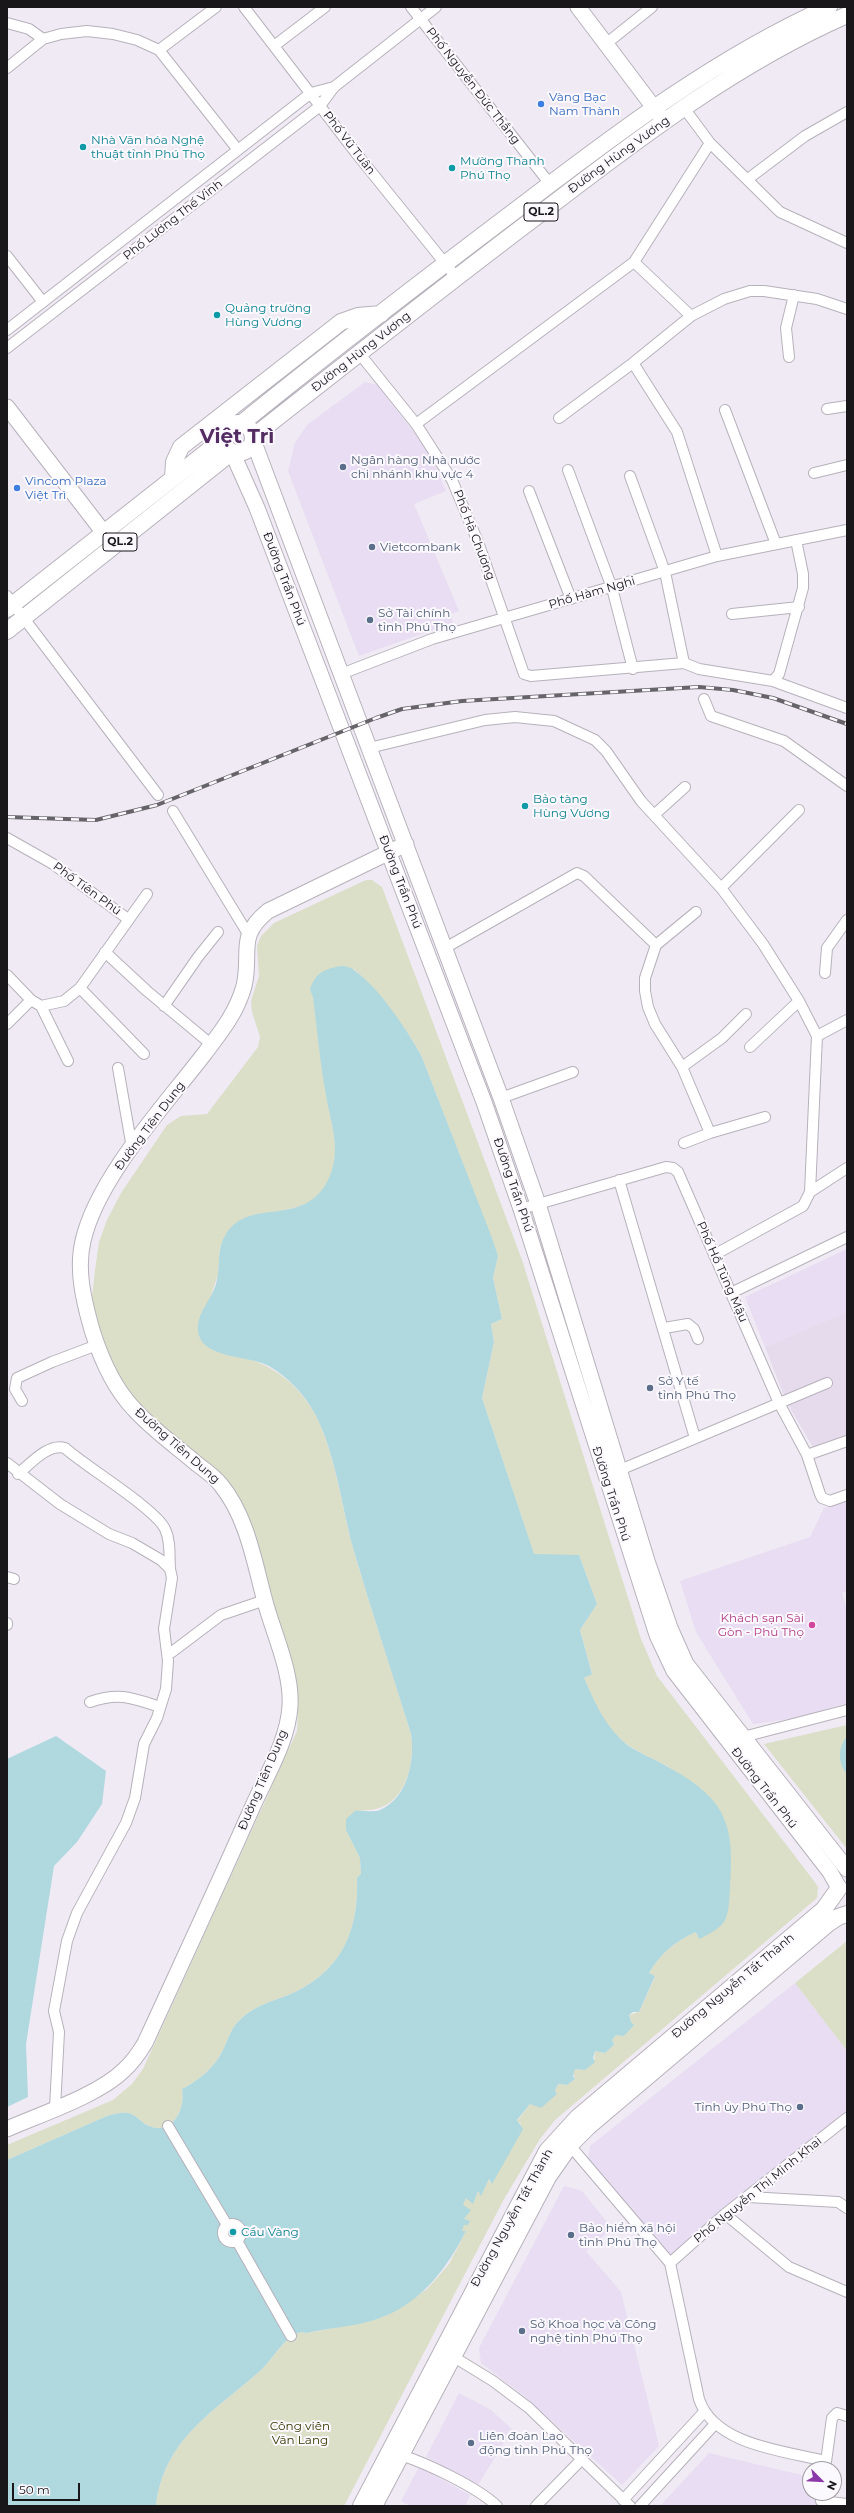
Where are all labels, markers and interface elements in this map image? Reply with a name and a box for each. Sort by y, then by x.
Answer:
street label: Phố Nguyễn Đức Thắng [423,25,523,147]
place label: Vàng Bạc Nam Thành [549,90,620,118]
marker: Vàng Bạc Nam Thành [536,99,546,109]
street label: Phố Vũ Tuân [320,108,378,178]
street label: Đường Hùng Vương [565,113,673,197]
place label: Nhà Văn hóa Nghệ thuật tỉnh Phú Thọ [91,133,205,161]
marker: Nhà Văn hóa Nghệ thuật tỉnh Phú Thọ [78,142,88,152]
place label: Mường Thanh Phú Thọ [460,154,545,182]
marker: Mường Thanh Phú Thọ [447,163,457,173]
street label: Phố Lương Thế Vinh [120,177,226,263]
road number: QL.2 [524,203,558,221]
place label: Quảng trường Hùng Vương [225,301,311,329]
street label: Đường Hùng Vương [309,309,413,395]
marker: Quảng trường Hùng Vương [212,310,222,320]
district label: Việt Trì [200,425,274,449]
place label: Ngân hàng Nhà nước chi nhánh khu vực 4 [351,453,480,481]
marker: Ngân hàng Nhà nước chi nhánh khu vực 4 [338,462,348,472]
place label: Vincom Plaza Việt Trì [25,474,107,502]
marker: Vincom Plaza Việt Trì [12,483,22,493]
street label: Phố Hà Chương [450,488,498,582]
street label: Đường Trần Phú [260,530,308,628]
road number: QL.2 [103,533,137,551]
place label: Vietcombank [380,540,461,554]
marker: Vietcombank [367,542,377,552]
street label: Phố Hàm Nghi [547,574,637,612]
place label: Sở Tài chính tỉnh Phú Thọ [378,606,456,634]
marker: Sở Tài chính tỉnh Phú Thọ [365,615,375,625]
place label: Bảo tàng Hùng Vương [533,792,610,820]
marker: Bảo tàng Hùng Vương [520,801,530,811]
street label: Đường Trần Phú [376,833,424,931]
street label: Phố Tiên Phú [50,859,124,919]
street label: Đường Tiên Dung [112,1079,188,1173]
street label: Đường Trần Phú [490,1136,536,1234]
street label: Phố Hồ Tùng Mậu [693,1219,751,1325]
place label: Sở Y tế tỉnh Phú Thọ [658,1374,736,1402]
marker: Sở Y tế tỉnh Phú Thọ [645,1383,655,1393]
street label: Đường Tiên Dung [132,1405,222,1487]
street label: Đường Trần Phú [589,1445,633,1543]
place label: Khách sạn Sài Gòn - Phú Thọ [718,1611,804,1639]
marker: Khách sạn Sài Gòn - Phú Thọ [807,1620,817,1630]
street label: Đường Tiên Dung [235,1728,291,1832]
street label: Đường Trần Phú [728,1745,800,1831]
street label: Đường Nguyễn Tất Thành [669,1930,797,2042]
place label: Tỉnh ủy Phú Thọ [694,2100,792,2114]
marker: Tỉnh ủy Phú Thọ [795,2102,805,2112]
street label: Phố Nguyễn Thị Minh Khai [691,2134,825,2246]
street label: Đường Nguyễn Tất Thành [468,2146,556,2290]
place label: Bảo hiểm xã hội tỉnh Phú Thọ [579,2221,676,2249]
place label: Cầu Vàng [241,2225,299,2239]
marker: Cầu Vàng [228,2227,238,2237]
marker: Bảo hiểm xã hội tỉnh Phú Thọ [566,2230,576,2240]
place label: Sở Khoa học và Công nghệ tỉnh Phú Thọ [530,2317,657,2345]
marker: Sở Khoa học và Công nghệ tỉnh Phú Thọ [517,2326,527,2336]
park label: Công viên Văn Lang [270,2419,330,2447]
place label: Liên đoàn Lao động tỉnh Phú Thọ [479,2429,592,2457]
marker: Liên đoàn Lao động tỉnh Phú Thọ [466,2438,476,2448]
north arrow [802,2461,842,2501]
scale bar [14,2475,82,2501]
text: N [824,2479,840,2492]
text: 50 m [19,2482,50,2497]

